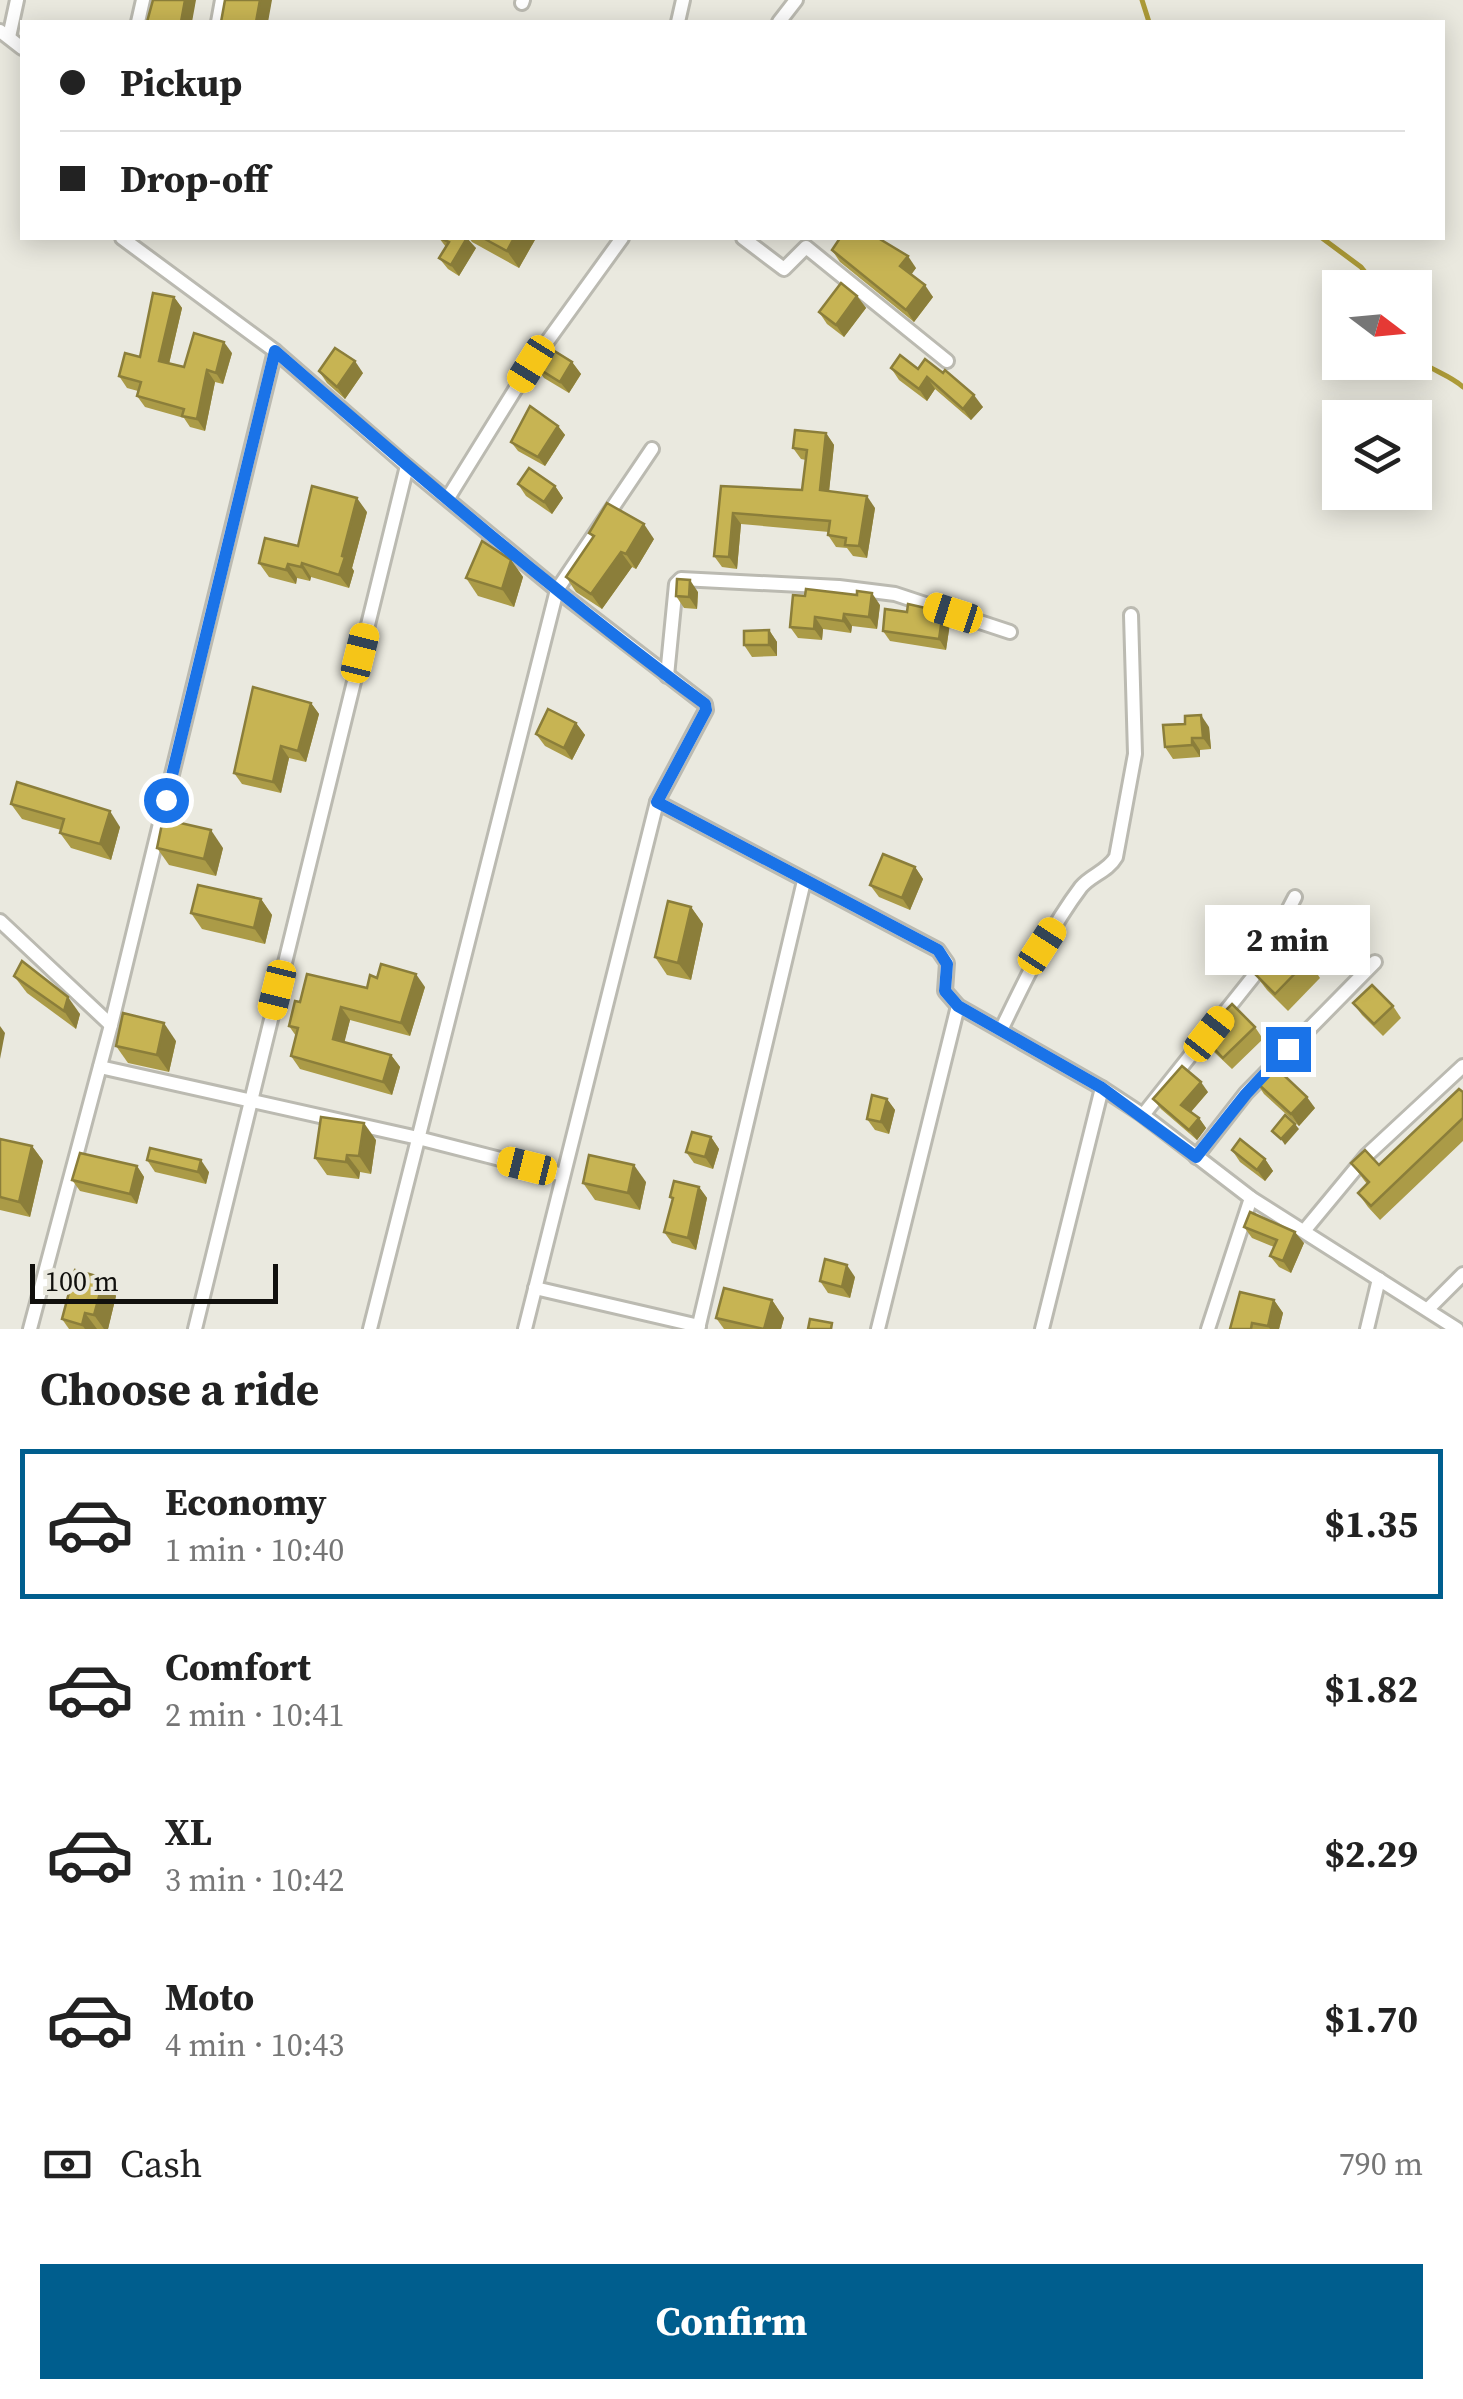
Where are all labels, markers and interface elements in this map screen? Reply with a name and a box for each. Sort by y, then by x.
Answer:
text: Pickup [120,57,242,109]
text: Drop-off [120,153,269,205]
north arrow [1322,270,1432,380]
map controls [1322,270,1432,510]
car [502,331,560,397]
button: layers [1322,400,1432,510]
car [920,589,986,637]
car [338,620,382,686]
route start [144,778,189,823]
callout: 2 min [1206,904,1370,974]
car [1013,913,1071,979]
text: 2 min [1246,918,1329,962]
car [255,957,299,1023]
car [1179,1001,1239,1067]
route end [1266,1027,1311,1072]
car [494,1144,560,1188]
scale bar [30,1259,278,1304]
text: 100 m [45,1262,119,1300]
text: Choose a ride [40,1358,319,1420]
text: Economy [165,1476,327,1528]
icon: car [45,1479,135,1569]
text: $1.35 [1324,1498,1418,1550]
text: 1 min · 10:40 [165,1528,344,1572]
text: Comfort [165,1641,311,1693]
icon: car [45,1644,135,1734]
text: $1.82 [1324,1663,1418,1715]
text: 2 min · 10:41 [165,1693,344,1737]
text: XL [165,1806,212,1858]
icon: car [45,1809,135,1899]
text: $2.29 [1324,1828,1418,1880]
text: 3 min · 10:42 [165,1858,344,1902]
text: Moto [165,1971,254,2023]
icon: car [45,1974,135,2064]
text: $1.70 [1324,1993,1418,2045]
text: 4 min · 10:43 [165,2023,344,2067]
icon: cash [40,2137,95,2192]
text: Cash [120,2138,202,2190]
text: 790 m [1339,2142,1423,2186]
button: Confirm [40,2264,1423,2379]

